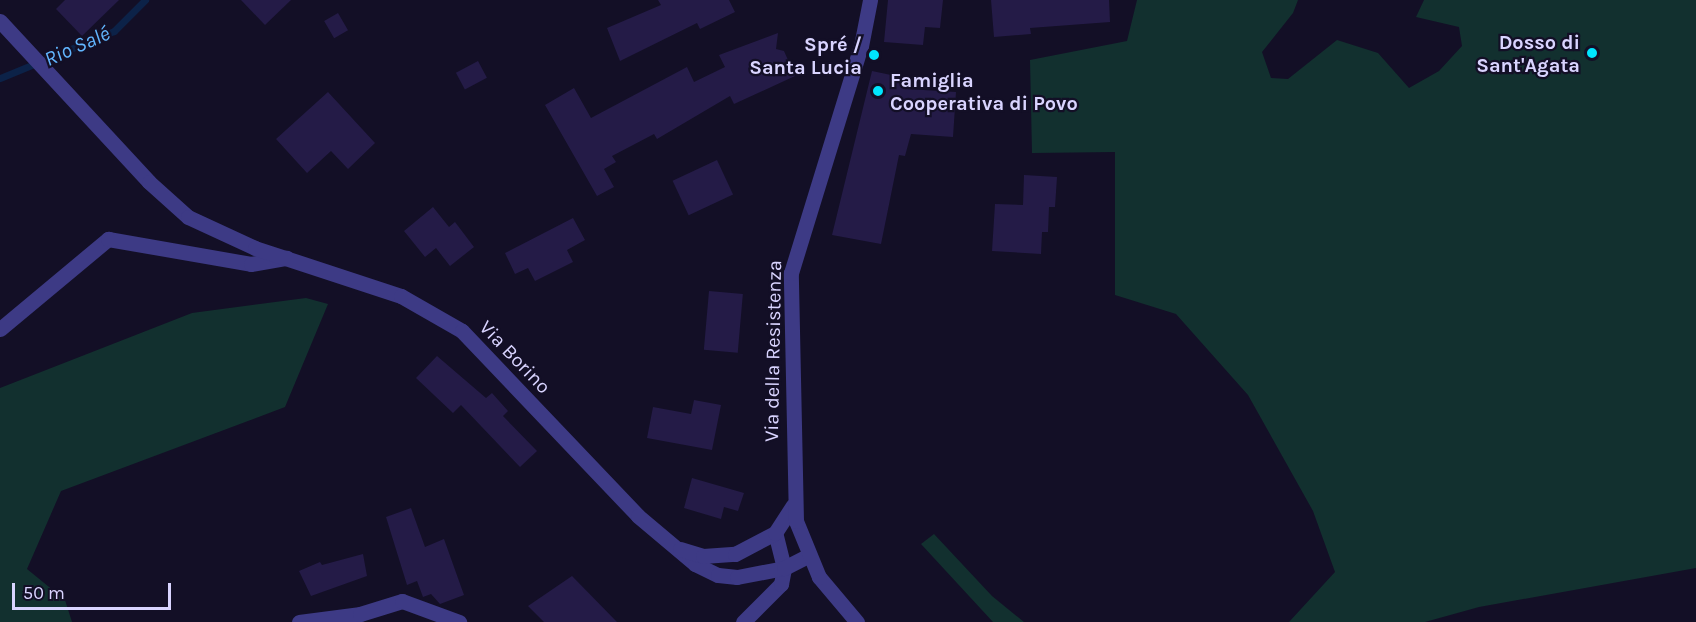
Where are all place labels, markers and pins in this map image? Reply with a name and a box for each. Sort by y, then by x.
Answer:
place label: Dosso di Sant'Agata [1476,30,1580,77]
place label: Spré / Santa Lucia [749,32,862,79]
marker: Dosso di Sant'Agata [1585,46,1599,60]
marker: Spré / Santa Lucia [867,48,881,62]
place label: Famiglia Cooperativa di Povo [890,68,1078,115]
marker: Famiglia Cooperativa di Povo [871,84,885,98]

